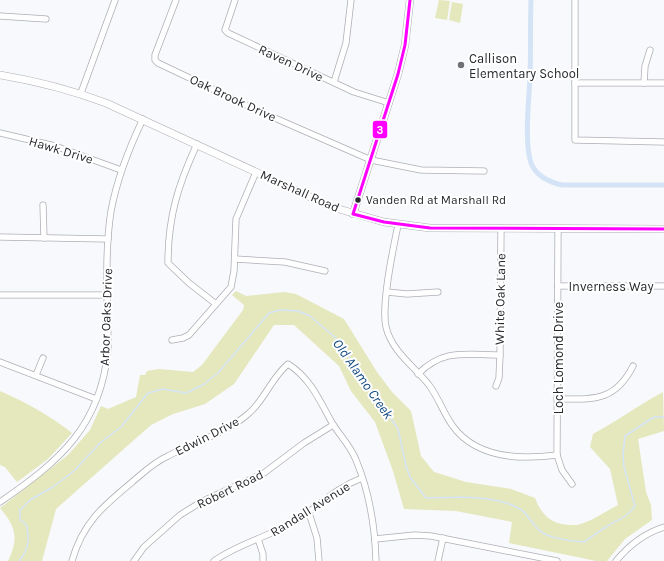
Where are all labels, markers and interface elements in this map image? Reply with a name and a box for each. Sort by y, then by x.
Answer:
street label: Raven Drive [256,41,326,85]
place label: Callison Elementary School [469,51,579,81]
marker: Callison Elementary School [456,60,466,70]
street label: Oak Brook Drive [187,71,279,125]
line badge: 3 [372,120,388,139]
text: 3 [377,124,384,137]
street label: Hawk Drive [27,133,95,167]
street label: Marshall Road [258,167,342,215]
place label: Vanden Rd at Marshall Rd [366,193,506,207]
marker: Vanden Rd at Marshall Rd [353,195,363,205]
street label: White Oak Lane [492,253,508,345]
street label: Arbor Oaks Drive [97,267,115,366]
street label: Inverness Way [568,279,654,294]
street label: Loch Lomond Drive [551,302,566,414]
water label: Old Alamo Creek [329,336,397,423]
street label: Edwin Drive [173,413,242,458]
street label: Robert Road [194,466,266,512]
street label: Randall Avenue [267,478,353,539]

